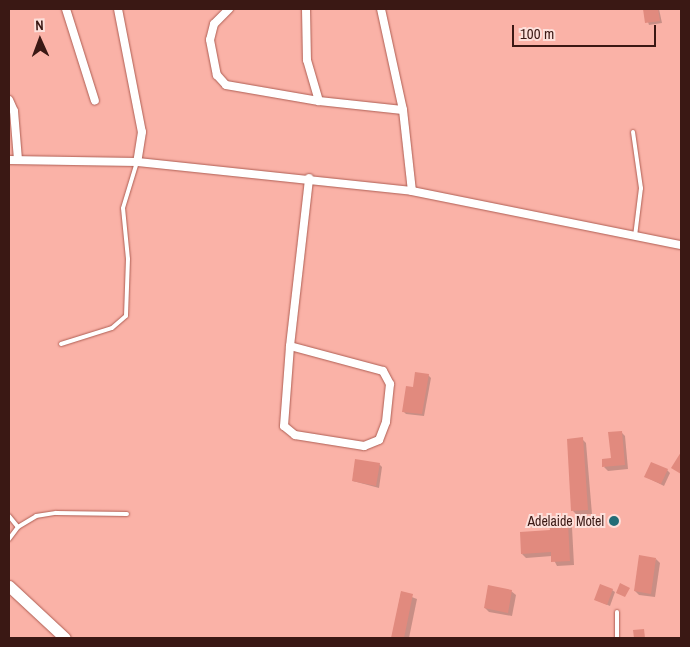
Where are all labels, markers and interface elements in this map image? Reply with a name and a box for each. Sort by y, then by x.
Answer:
north arrow [15,15,65,65]
scale bar [515,15,659,47]
text: N [35,16,44,34]
text: 100 m [520,23,554,44]
place label: Adelaide Motel [527,513,604,529]
marker: Adelaide Motel [608,515,620,527]

